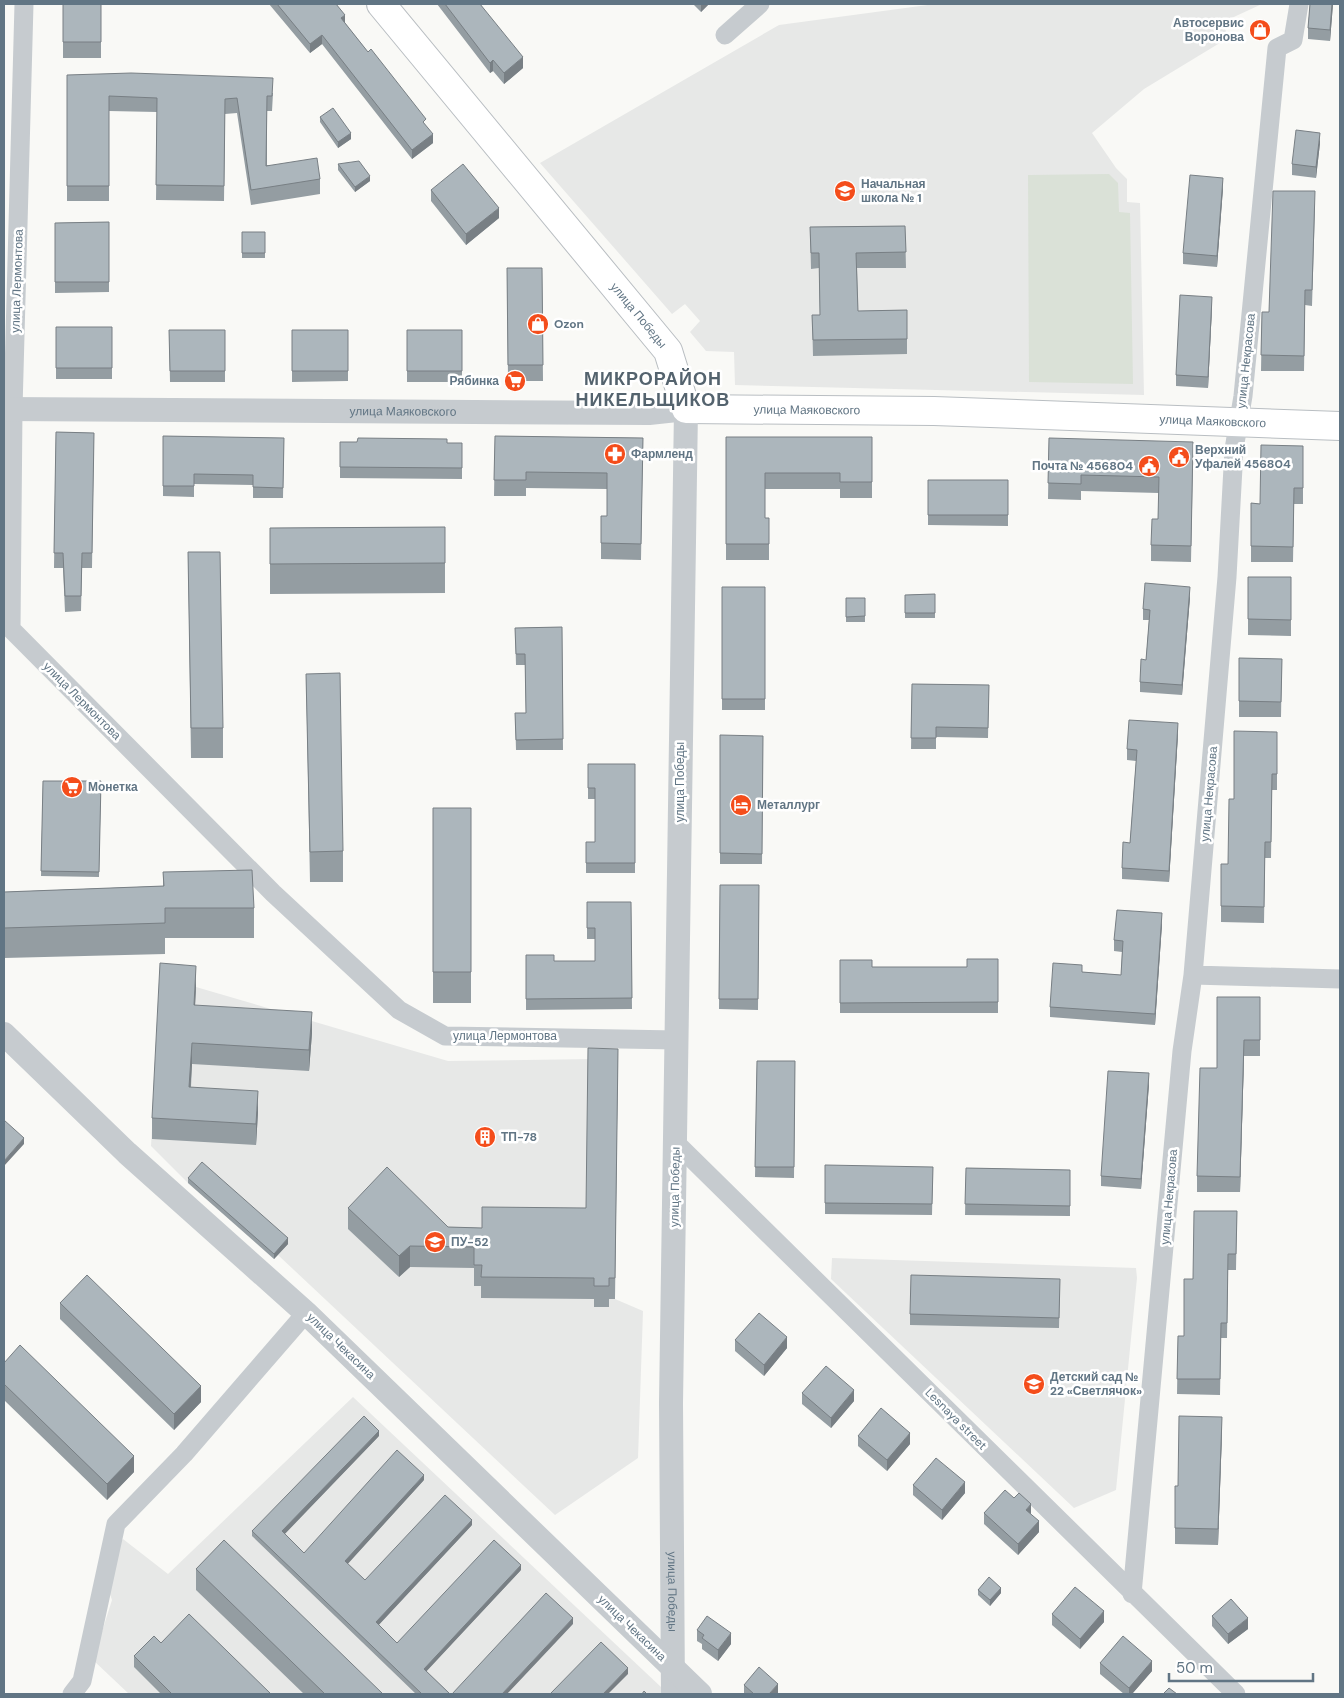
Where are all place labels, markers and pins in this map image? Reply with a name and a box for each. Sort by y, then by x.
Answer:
place label: Автосервис Воронова [1173,15,1244,45]
shop icon: Автосервис Воронова [1248,18,1272,42]
place label: Начальная школа № 1 [861,176,926,206]
school or university icon: Начальная школа № 1 [833,179,857,203]
shop icon: Ozon [526,312,550,336]
place label: Ozon [554,316,584,332]
supermarket icon: Рябинка [503,369,527,393]
place label: Рябинка [449,373,499,389]
pharmacy icon: Фармленд [603,442,627,466]
place label: Верхний Уфалей 456804 [1195,442,1291,472]
public building icon: Верхний Уфалей 456804 [1167,445,1191,469]
place label: Фармленд [631,446,693,462]
public building icon: Почта № 456804 [1137,454,1161,478]
place label: Почта № 456804 [1032,458,1133,474]
supermarket icon: Монетка [60,775,84,799]
place label: Монетка [88,779,138,795]
hotel icon: Металлург [729,793,753,817]
place label: Металлург [757,797,820,813]
building icon: ТП-78 [473,1125,497,1149]
place label: ТП-78 [501,1129,537,1145]
school or university icon: ПУ-52 [423,1230,447,1254]
place label: ПУ-52 [451,1234,488,1250]
place label: Детский сад № 22 «Светлячок» [1050,1369,1142,1399]
school or university icon: Детский сад № 22 «Светлячок» [1022,1372,1046,1396]

